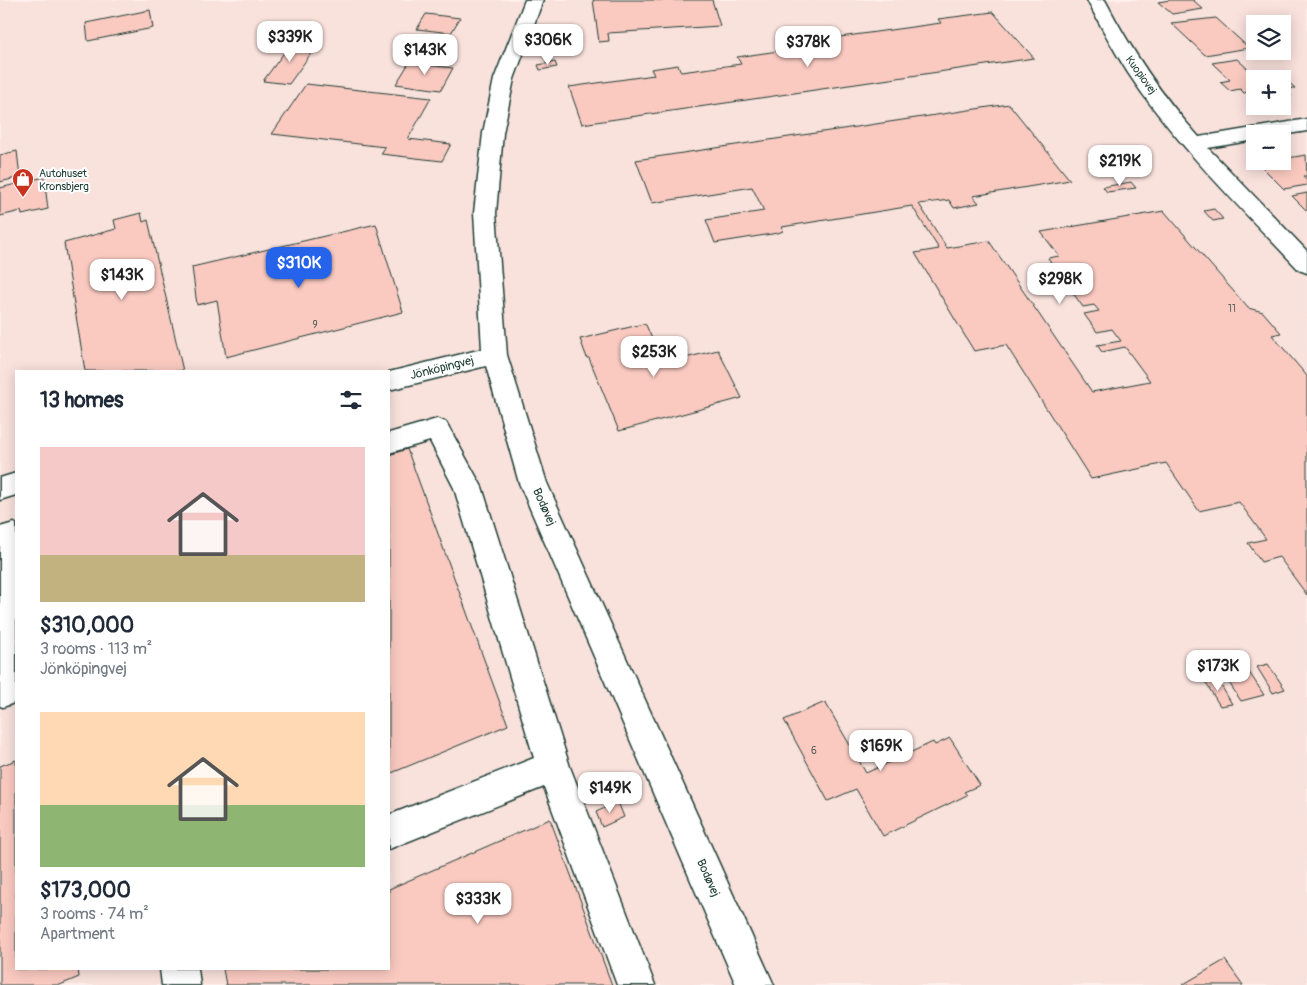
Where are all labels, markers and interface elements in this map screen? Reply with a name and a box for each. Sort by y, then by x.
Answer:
map controls [1246,15,1291,170]
button: layers [1246,15,1291,60]
pin: $339K [255,20,325,63]
pin: $306K [513,23,583,66]
pin: $378K [773,26,843,68]
text: $339K [268,27,312,47]
text: $306K [524,30,572,50]
text: $378K [786,32,830,52]
pin: $143K [390,34,460,76]
text: $143K [404,40,446,60]
street label: Kuopiovej [1123,53,1159,97]
button: + [1246,70,1291,115]
button: − [1246,125,1291,170]
pin: $219K [1085,144,1155,187]
text: $219K [1099,151,1141,171]
shop icon: Autohuset Kronsbjerg [11,167,35,198]
place label: Autohuset Kronsbjerg [39,167,89,193]
pin: $310K [264,246,334,289]
text: $310K [277,253,321,273]
pin: $143K [87,258,157,301]
pin: $298K [1025,262,1095,305]
text: $143K [101,265,143,285]
text: $298K [1038,269,1082,289]
house number: 11 [1228,303,1236,315]
house number: 9 [312,319,318,331]
pin: $253K [619,336,689,378]
text: $253K [632,342,676,362]
street label: Jönköpingvej [409,353,476,383]
icon: filters [337,386,365,414]
text: 13 homes [40,387,123,414]
icon: home [158,479,248,569]
street label: Bodøvej [529,486,559,528]
text: $310,000 [40,612,134,639]
text: 3 rooms · 113 m² [40,639,152,659]
pin: $173K [1183,650,1253,692]
text: $173K [1197,656,1239,676]
text: Jönköpingvej [40,659,127,679]
pin: $169K [846,730,916,772]
text: $169K [860,736,902,756]
icon: home [158,744,248,834]
house number: 6 [811,745,817,757]
pin: $149K [575,772,645,814]
text: $149K [589,778,631,798]
street label: Bodøvej [693,857,723,899]
text: $173,000 [40,877,131,904]
pin: $333K [443,882,513,925]
text: $333K [455,889,501,909]
text: 3 rooms · 74 m² [40,904,149,924]
text: Apartment [40,924,115,944]

